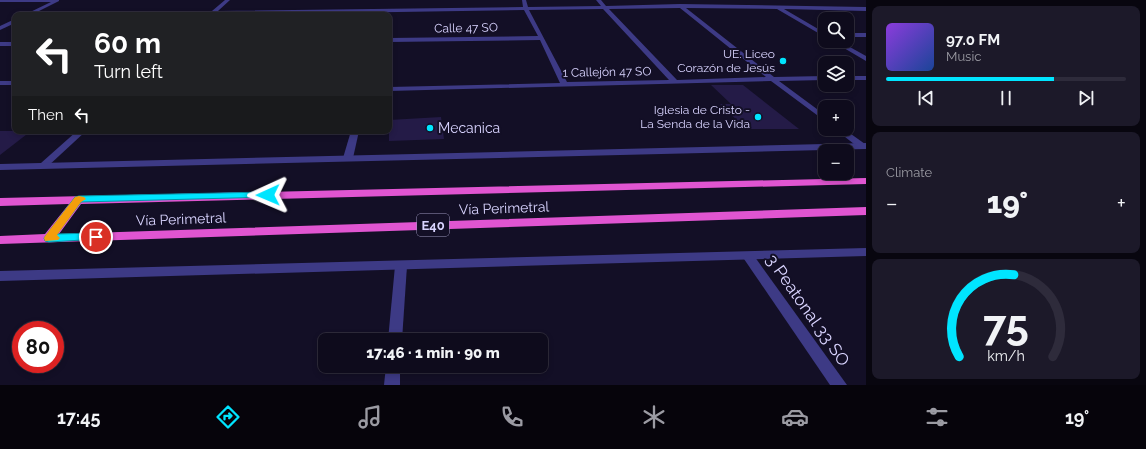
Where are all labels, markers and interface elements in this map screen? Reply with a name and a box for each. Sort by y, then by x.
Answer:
map controls [818,12,854,180]
button: search [818,12,854,48]
street label: Calle 47 SO [434,20,498,36]
text: 60 m [94,27,161,60]
icon: left [28,28,80,80]
text: 97.0 FM [946,31,1000,49]
place label: UE. Liceo Corazón de Jesús [677,47,775,75]
text: Music [946,49,981,64]
marker: UE. Liceo Corazón de Jesús [778,56,788,66]
button: layers [818,56,854,92]
text: Turn left [94,61,163,82]
street label: 1 Callejón 47 SO [563,64,651,80]
icon: previous [915,87,937,109]
icon: pause [995,87,1017,109]
icon: next [1075,87,1097,109]
button: + [818,100,854,136]
place label: Iglesia de Cristo - La Senda de la Vida [640,103,750,131]
icon: left [71,104,93,126]
text: Then [28,106,63,124]
marker: Iglesia de Cristo - La Senda de la Vida [753,112,763,122]
place label: Mecanica [438,120,500,136]
marker: Mecanica [425,123,435,133]
button: − [818,144,854,180]
text: Climate [886,165,932,180]
position arrow [247,174,289,216]
text: 19° [987,185,1028,220]
text: − [886,190,898,216]
text: + [1117,190,1126,216]
street label: Vía Perimetral [458,198,550,218]
street label: Vía Perimetral [135,209,227,229]
road number: E40 [417,214,449,236]
pin [79,220,113,254]
icon: arrive [85,226,107,248]
street label: 3 Peatonal 33 SO [762,250,854,370]
text: 75 [983,301,1029,350]
speed limit sign: 80 [12,321,64,373]
text: 17:46 · 1 min · 90 m [366,344,500,362]
text: km/h [987,347,1025,363]
icon: directions [214,403,242,431]
icon: music [356,403,384,431]
icon: phone [498,403,526,431]
icon: climate [640,403,668,431]
icon: car [781,403,809,431]
icon: filters [923,403,951,431]
text: 17:45 [57,407,101,428]
text: 19° [1065,407,1089,428]

